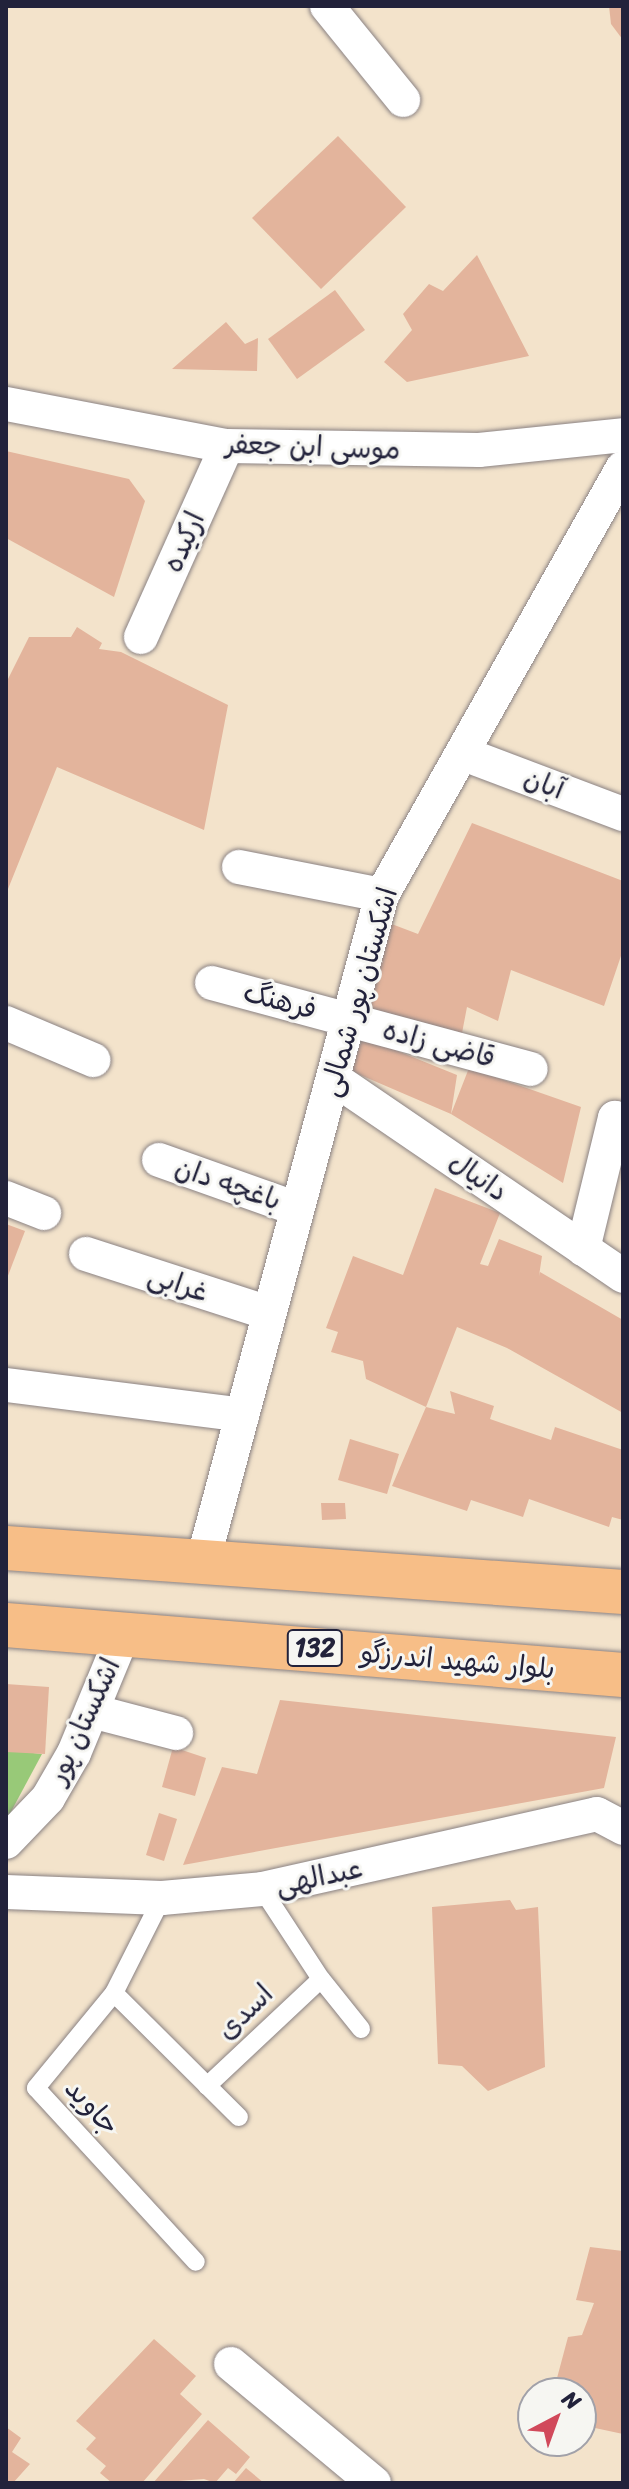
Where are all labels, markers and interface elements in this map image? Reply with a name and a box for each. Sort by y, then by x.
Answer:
street label: موسی ابن جعفر [225,427,401,467]
street label: ارکیده [156,506,212,578]
street label: آبان [519,761,569,807]
street label: اشکستان پور شمالی [313,884,405,1100]
street label: فرهنگ [240,975,320,1027]
street label: قاضی زاده [379,1013,499,1075]
street label: دانیال [442,1145,514,1209]
street label: باغچه دان [171,1150,285,1218]
street label: غرابی [144,1259,212,1309]
road number: 132 [285,1626,345,1670]
street label: بلوار شهید اندرزگو [360,1636,556,1686]
street label: اشکستان پور [40,1653,128,1789]
street label: عبدالهی [272,1851,366,1903]
street label: اسدی [210,1977,280,2047]
street label: جاوید [58,2072,126,2142]
north arrow [517,2377,597,2457]
text: N [553,2380,590,2420]

